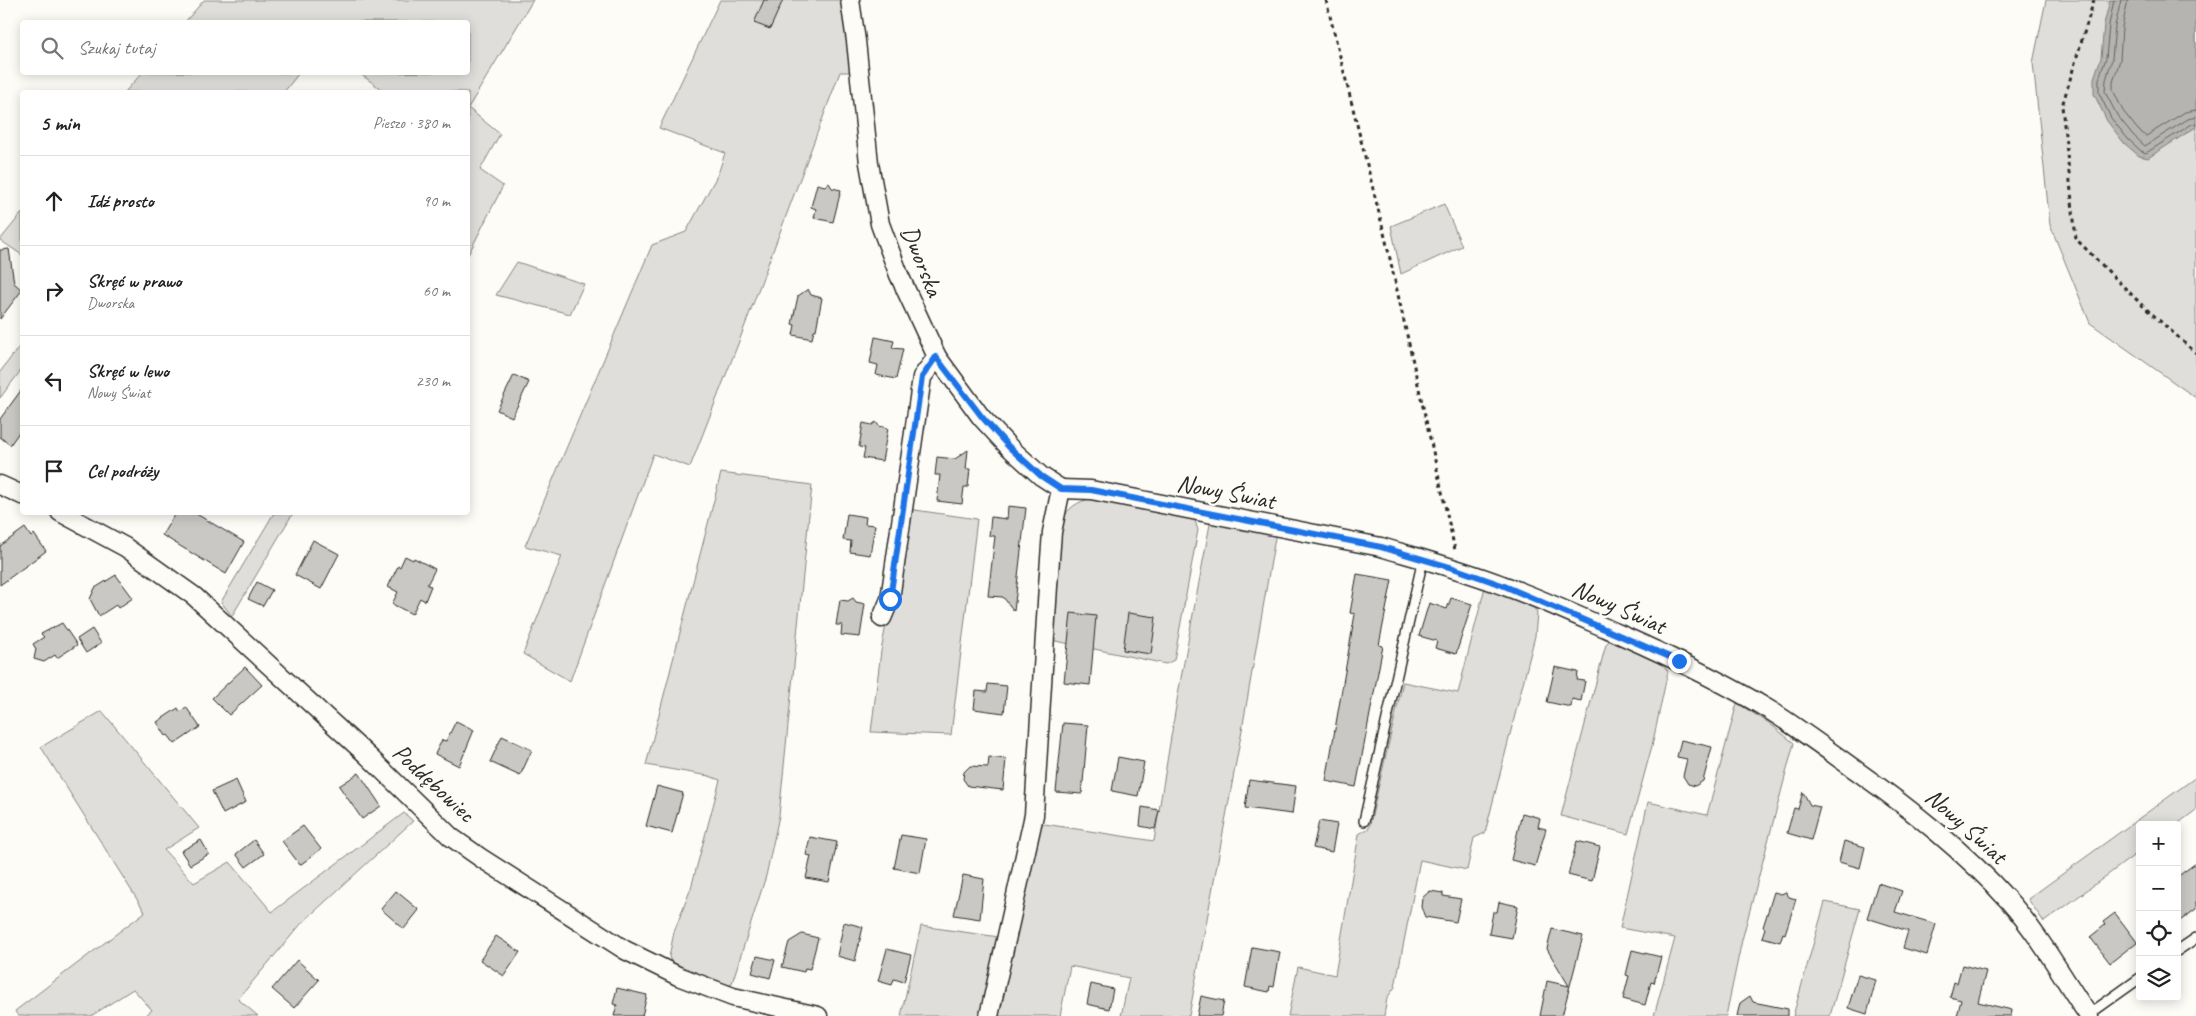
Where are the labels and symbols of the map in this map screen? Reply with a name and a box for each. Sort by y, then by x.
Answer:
street label: Dworska [893,221,951,303]
street label: Nowy Świat [1174,467,1280,518]
street label: Nowy Świat [1567,572,1673,643]
route start [879,588,902,611]
route end [1668,650,1691,673]
street label: Poddębowiec [386,736,483,830]
street label: Nowy Świat [1918,781,2016,873]

